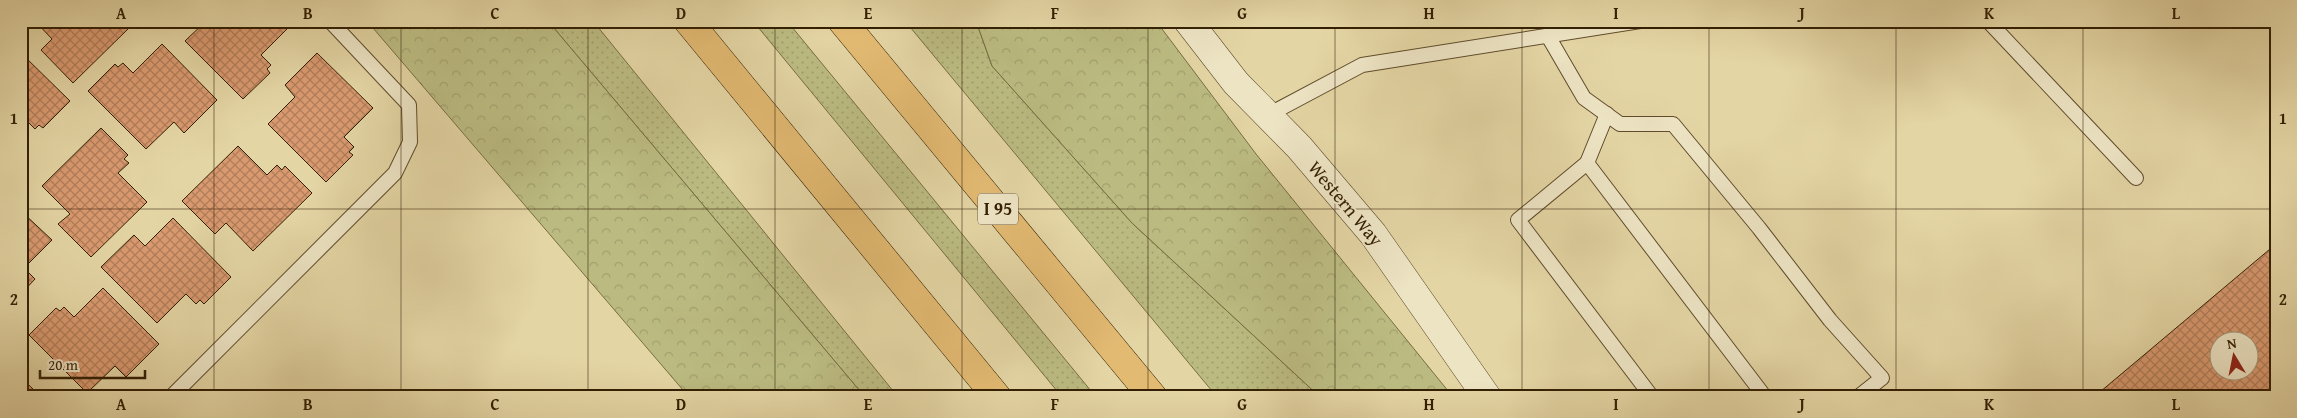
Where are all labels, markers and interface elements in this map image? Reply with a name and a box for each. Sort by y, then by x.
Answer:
text: A [116,1,127,25]
text: B [303,1,313,25]
text: C [490,1,500,25]
text: D [676,1,686,25]
text: E [864,1,873,25]
text: F [1051,1,1059,25]
text: G [1237,1,1247,25]
text: H [1423,1,1435,25]
text: I [1613,1,1619,25]
text: J [1796,1,1805,25]
text: K [1984,1,1995,25]
text: L [2172,1,2181,25]
text: 1 [10,106,18,130]
text: 1 [2279,106,2287,130]
street label: Western Way [1302,154,1391,252]
road number: I 95 [978,193,1018,224]
text: 2 [10,287,18,311]
text: 2 [2279,287,2287,311]
north arrow [2210,330,2260,380]
text: N [2225,332,2239,354]
scale bar [40,348,145,380]
text: 20 m [48,354,79,375]
text: A [116,392,127,416]
text: B [303,392,313,416]
text: C [490,392,500,416]
text: D [676,392,686,416]
text: E [864,392,873,416]
text: F [1051,392,1059,416]
text: G [1237,392,1247,416]
text: H [1423,392,1435,416]
text: I [1613,392,1619,416]
text: J [1796,392,1805,416]
text: K [1984,392,1995,416]
text: L [2172,392,2181,416]

